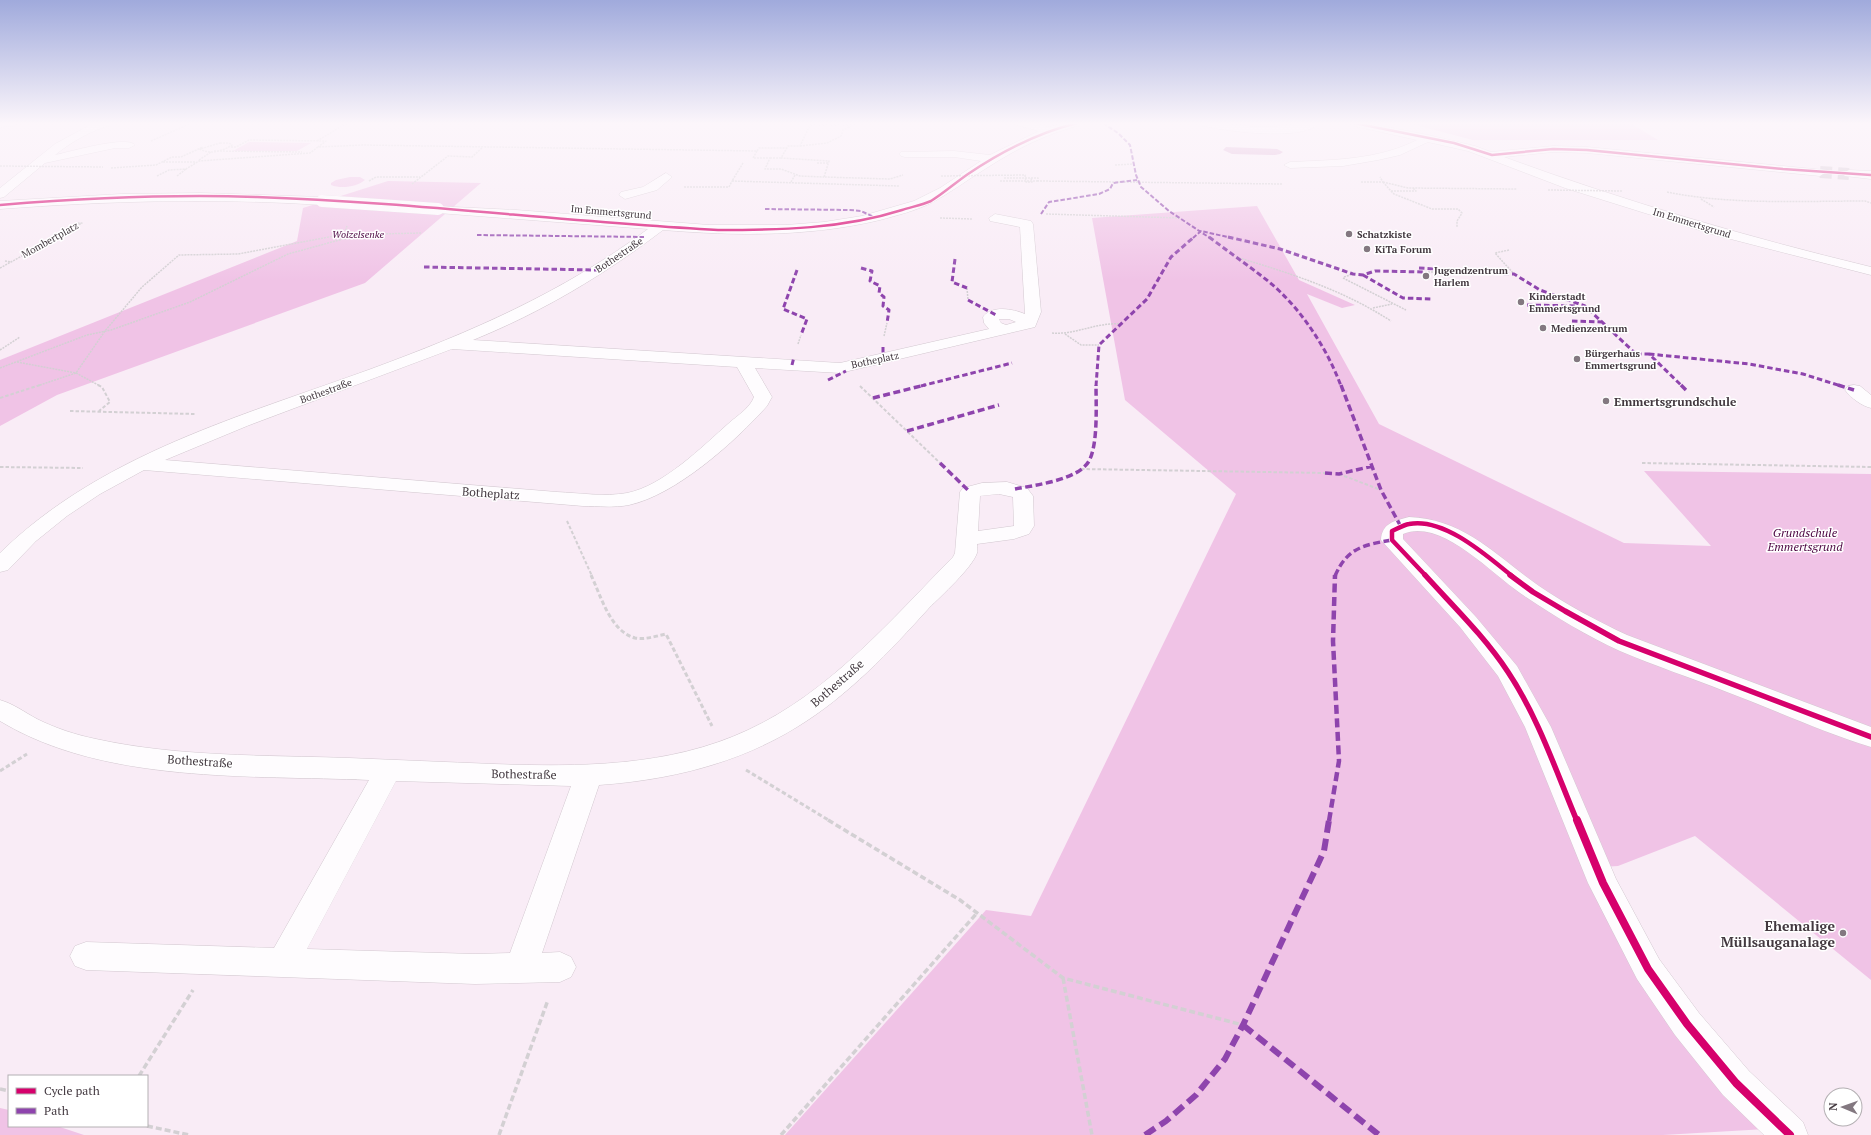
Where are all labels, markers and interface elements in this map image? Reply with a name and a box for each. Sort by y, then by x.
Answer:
street label: Im Emmertsgrund [570,202,652,222]
street label: Im Emmertsgrund [1651,205,1733,241]
street label: Mombertplatz [19,219,81,261]
park label: Wolzelsenke [332,228,384,241]
place label: Schatzkiste [1357,228,1412,241]
marker: Schatzkiste [1344,229,1354,239]
street label: Bothestraße [593,234,645,276]
place label: KiTa Forum [1375,243,1432,256]
marker: KiTa Forum [1362,244,1372,254]
place label: Jugendzentrum Harlem [1434,264,1509,289]
marker: Jugendzentrum Harlem [1421,271,1431,281]
place label: Kinderstadt Emmertsgrund [1529,290,1600,315]
marker: Kinderstadt Emmertsgrund [1516,297,1526,307]
place label: Medienzentrum [1551,322,1628,335]
marker: Medienzentrum [1538,323,1548,333]
place label: Bürgerhaus Emmertsgrund [1585,347,1656,372]
street label: Botheplatz [850,349,900,371]
marker: Bürgerhaus Emmertsgrund [1572,354,1582,364]
street label: Bothestraße [298,376,354,406]
place label: Emmertsgrundschule [1614,394,1737,409]
marker: Emmertsgrundschule [1601,396,1611,406]
street label: Botheplatz [461,483,521,503]
park label: Grundschule Emmertsgrund [1766,525,1843,554]
street label: Bothestraße [807,656,867,710]
street label: Bothestraße [167,751,233,771]
street label: Bothestraße [491,766,557,782]
place label: Ehemalige Müllsauganalage [1721,916,1835,951]
marker: Ehemalige Müllsauganalage [1838,928,1848,938]
legend [8,1075,148,1127]
text: Cycle path [44,1083,100,1098]
north arrow [1823,1087,1863,1127]
text: N [1826,1102,1840,1111]
text: Path [44,1103,69,1118]

